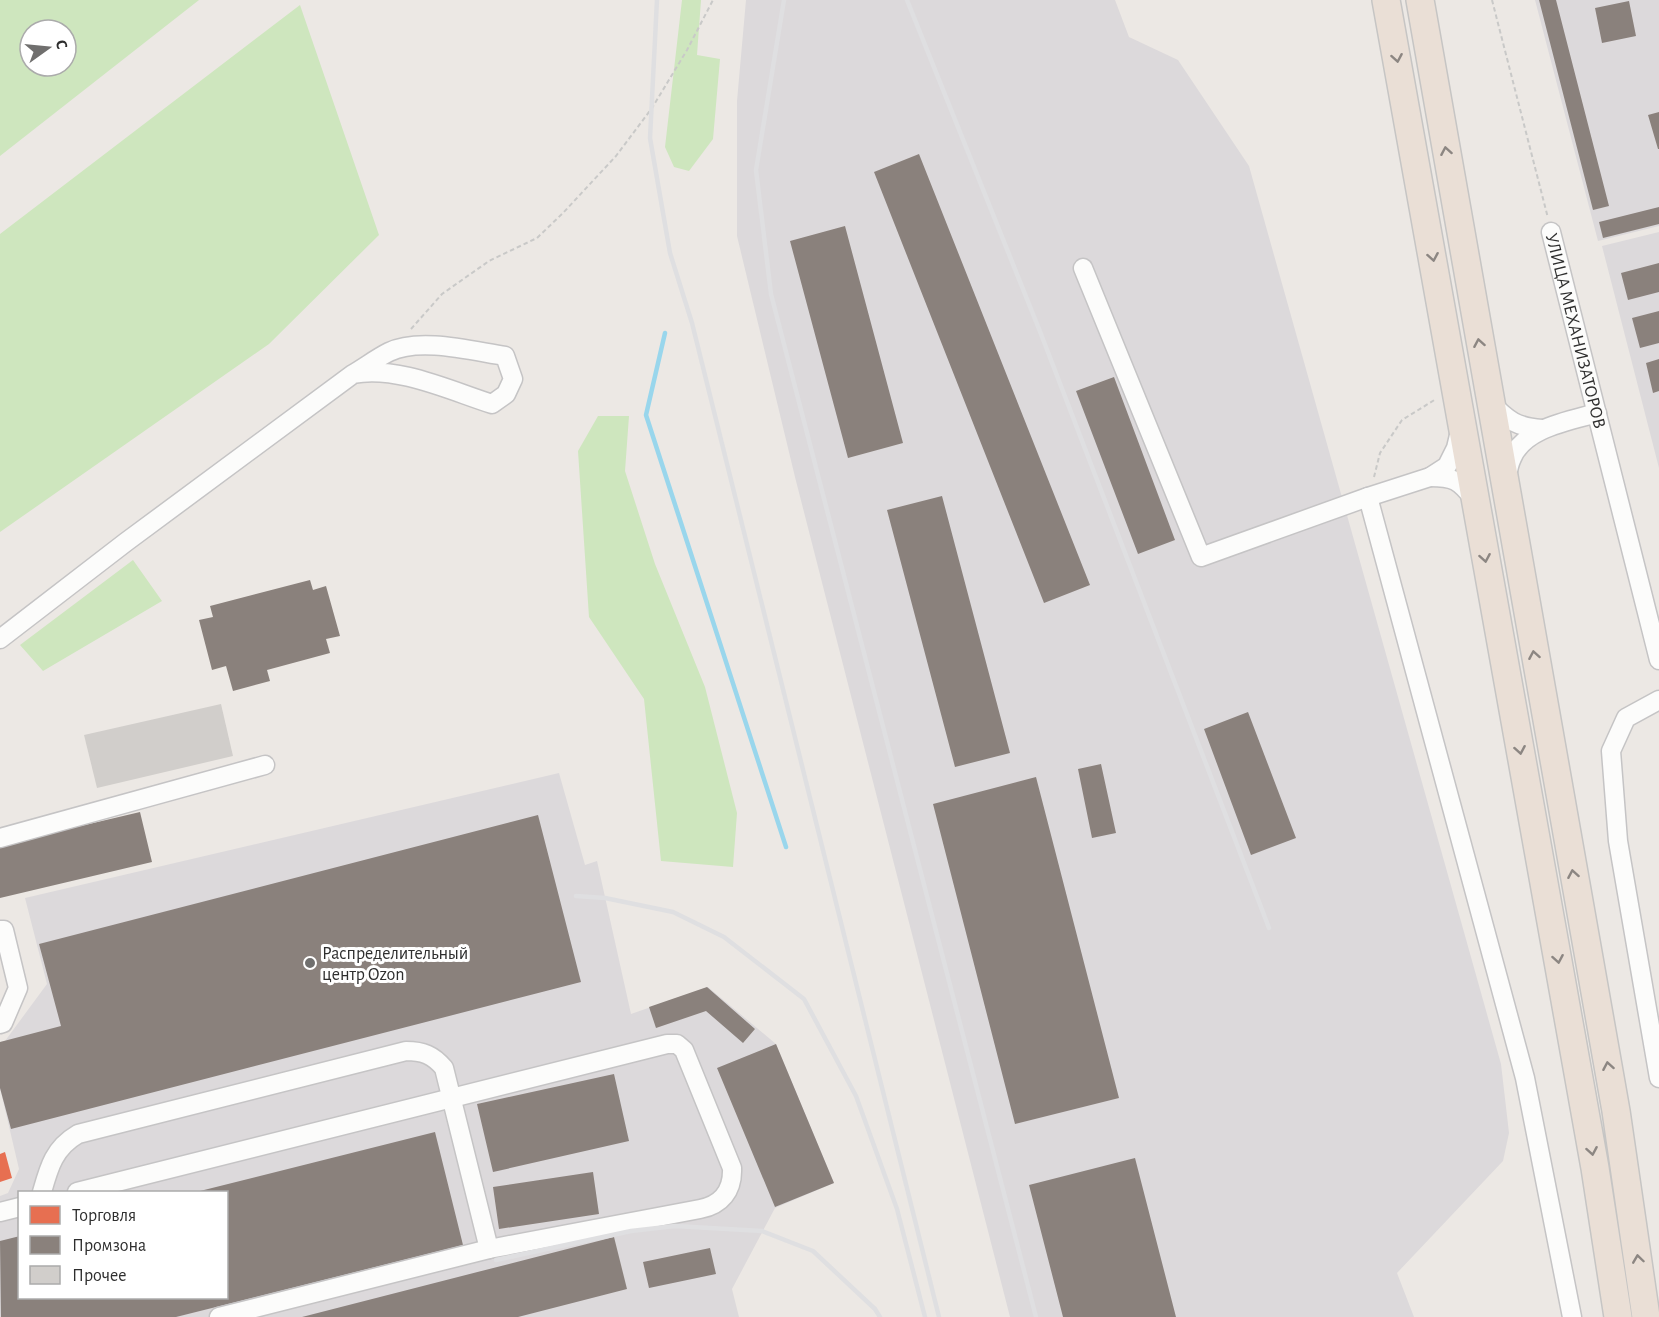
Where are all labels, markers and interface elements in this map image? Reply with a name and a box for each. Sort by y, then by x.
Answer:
north arrow [18,18,78,78]
text: С [53,38,70,51]
one-way arrow [1390,52,1403,62]
one-way arrow [1440,146,1453,156]
street label: УЛИЦА МЕХАНИЗАТОРОВ [1542,232,1608,431]
one-way arrow [1426,252,1439,262]
one-way arrow [1473,338,1486,348]
one-way arrow [1478,552,1491,562]
one-way arrow [1528,650,1541,660]
one-way arrow [1513,744,1526,754]
one-way arrow [1568,870,1580,879]
place label: Распределительный центр Ozon [322,945,468,984]
one-way arrow [1551,954,1564,964]
marker: Распределительный центр Ozon [303,956,317,970]
one-way arrow [1602,1062,1615,1072]
one-way arrow [1585,1146,1598,1156]
legend [18,1191,228,1299]
text: Торговля [72,1207,136,1225]
text: Промзона [72,1237,146,1255]
one-way arrow [1632,1255,1644,1264]
text: Прочее [72,1267,127,1285]

